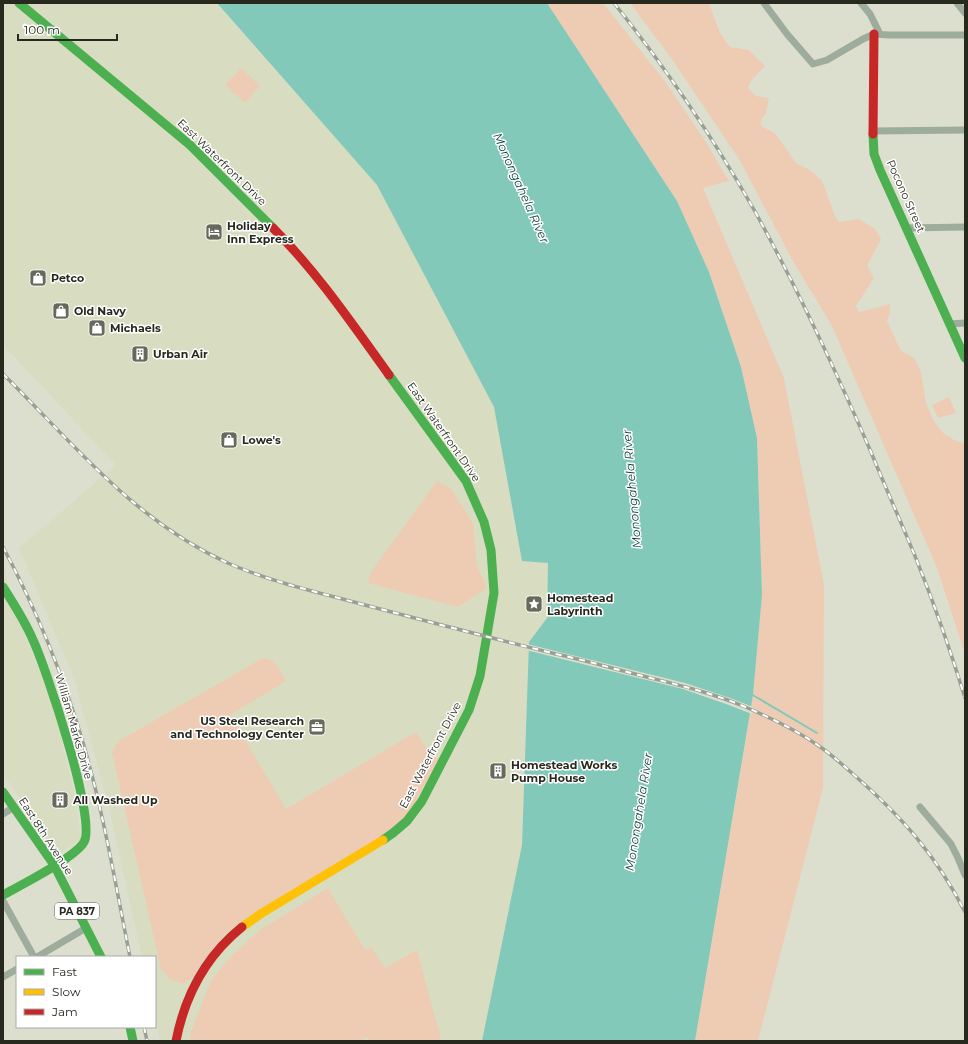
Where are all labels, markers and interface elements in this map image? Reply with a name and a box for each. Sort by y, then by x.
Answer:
scale bar [18,16,117,42]
text: 100 m [24,22,60,37]
street label: East Waterfront Drive [175,116,270,208]
water label: Monongahela River [490,130,553,245]
street label: Pocono Street [884,157,928,235]
place label: Holiday Inn Express [227,219,294,246]
hotel icon: Holiday Inn Express [204,222,224,242]
shop icon: Petco [28,268,48,288]
place label: Petco [51,271,84,285]
shop icon: Old Navy [51,301,71,321]
place label: Old Navy [74,304,126,318]
shop icon: Michaels [87,318,107,338]
place label: Michaels [110,321,161,335]
building icon: Urban Air [130,344,150,364]
place label: Urban Air [153,347,208,361]
street label: East Waterfront Drive [404,379,484,485]
water label: Monongahela River [619,429,644,549]
shop icon: Lowe's [219,430,239,450]
place label: Lowe's [242,433,281,447]
place label: Homestead Labyrinth [547,591,613,618]
place icon: Homestead Labyrinth [524,594,544,614]
street label: William Marks Drive [52,671,96,781]
street label: East Waterfront Drive [396,699,464,811]
place label: US Steel Research and Technology Center [170,714,304,741]
office icon: US Steel Research and Technology Center [307,717,327,737]
water label: Monongahela River [622,752,655,872]
place label: Homestead Works Pump House [511,758,617,785]
building icon: Homestead Works Pump House [488,761,508,781]
building icon: All Washed Up [50,790,70,810]
place label: All Washed Up [72,793,158,807]
street label: East 8th Avenue [16,795,77,878]
road number: PA 837 [55,903,99,919]
legend [16,956,156,1028]
text: Fast [52,964,77,979]
text: Slow [52,984,81,999]
text: Jam [51,1004,78,1019]

